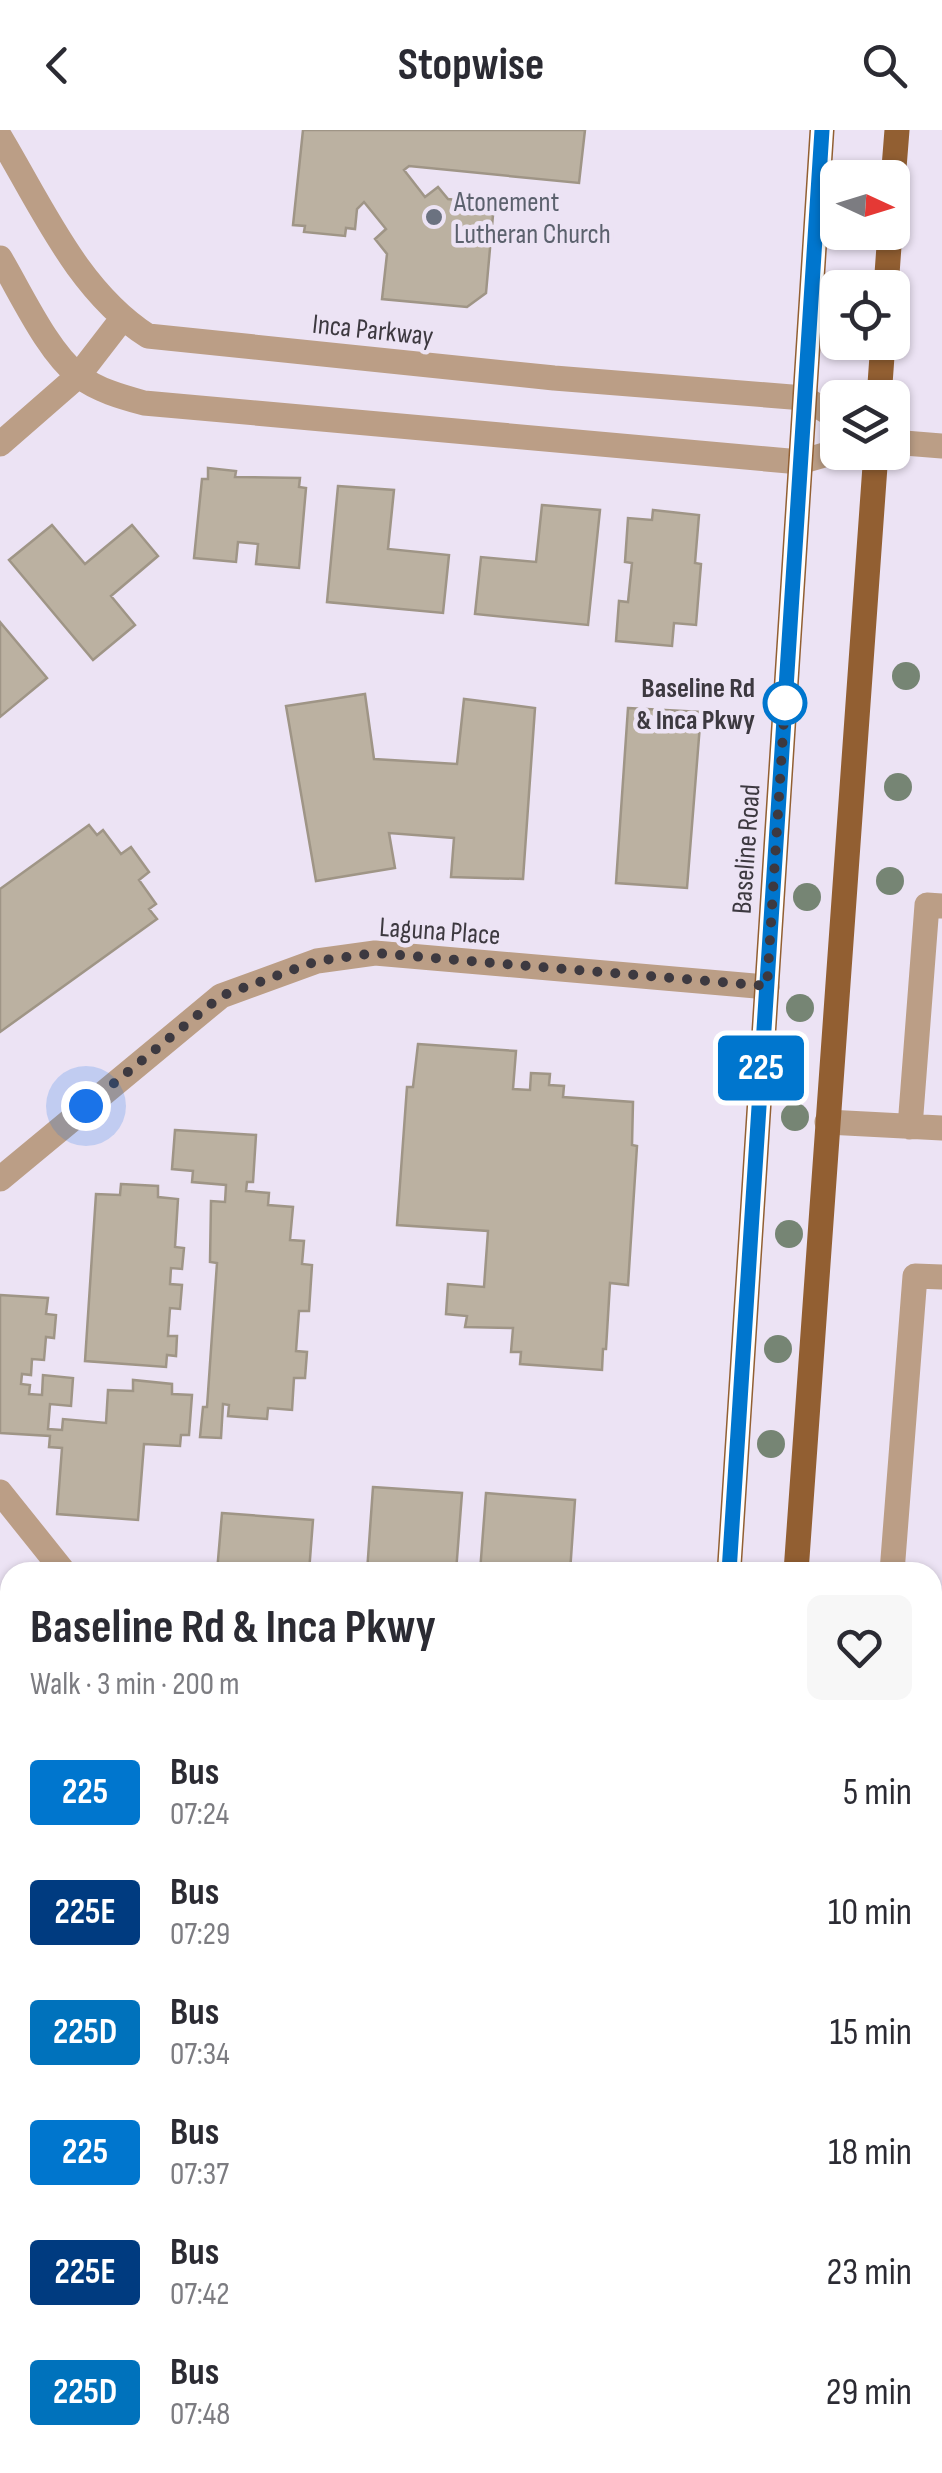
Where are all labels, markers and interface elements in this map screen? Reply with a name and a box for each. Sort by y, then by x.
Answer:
icon: back [30,38,85,93]
text: Stopwise [398,38,544,93]
icon: search [857,38,912,93]
north arrow [820,160,910,250]
map controls [820,160,910,470]
place label: Atonement Lutheran Church [453,186,611,251]
marker: Atonement Lutheran Church [423,206,445,228]
button: locate [820,270,910,360]
street label: Inca Parkway [311,308,435,353]
button: layers [820,380,910,470]
place label: Baseline Rd & Inca Pkwy [636,672,755,737]
marker: Baseline Rd & Inca Pkwy [764,682,806,724]
street label: Baseline Road [726,783,767,915]
street label: Laguna Place [378,911,502,952]
line badge: 225 [704,1036,818,1100]
text: 225 [738,1047,784,1090]
your location [61,1081,111,1131]
button: heart [807,1595,912,1700]
text: Baseline Rd & Inca Pkwy [30,1599,436,1656]
text: Walk · 3 min · 200 m [30,1665,240,1704]
text: Bus [170,1750,219,1795]
text: 5 min [843,1770,912,1815]
text: 225 [62,1771,108,1814]
text: 07:24 [170,1795,229,1834]
text: Bus [170,1870,219,1915]
text: 10 min [828,1890,912,1935]
text: 225E [54,1891,116,1934]
text: 07:29 [170,1915,230,1954]
text: Bus [170,1990,219,2035]
text: 15 min [830,2010,912,2055]
text: 225D [53,2011,117,2054]
text: 07:34 [170,2035,230,2074]
text: Bus [170,2110,219,2155]
text: 18 min [828,2130,912,2175]
text: 225 [62,2131,108,2174]
text: 07:37 [170,2155,229,2194]
text: Bus [170,2230,219,2275]
text: 23 min [827,2250,912,2295]
text: 225E [54,2251,116,2294]
text: 07:42 [170,2275,230,2314]
text: Bus [170,2350,219,2395]
text: 29 min [826,2370,912,2415]
text: 225D [53,2371,117,2414]
text: 07:48 [170,2395,230,2434]

